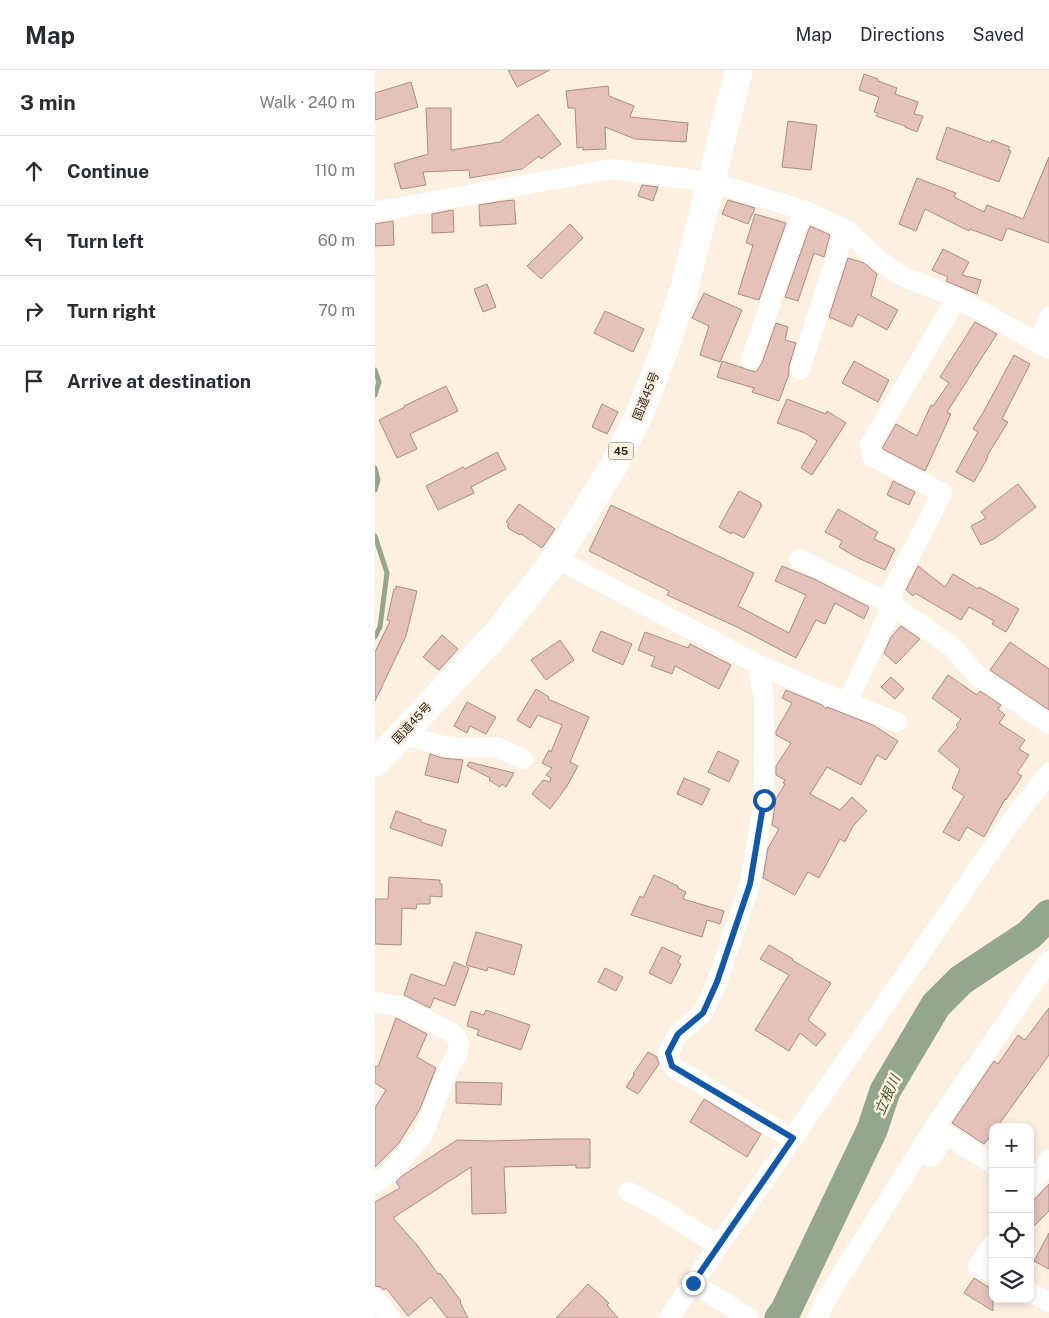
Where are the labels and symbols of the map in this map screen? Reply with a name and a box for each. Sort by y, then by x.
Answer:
street label: 国道45号 [630,370,662,422]
road number: 45 [609,442,633,460]
street label: 国道45号 [389,700,435,746]
route start [753,789,776,812]
water label: 立根川 [871,1071,904,1117]
route end [682,1272,705,1295]

